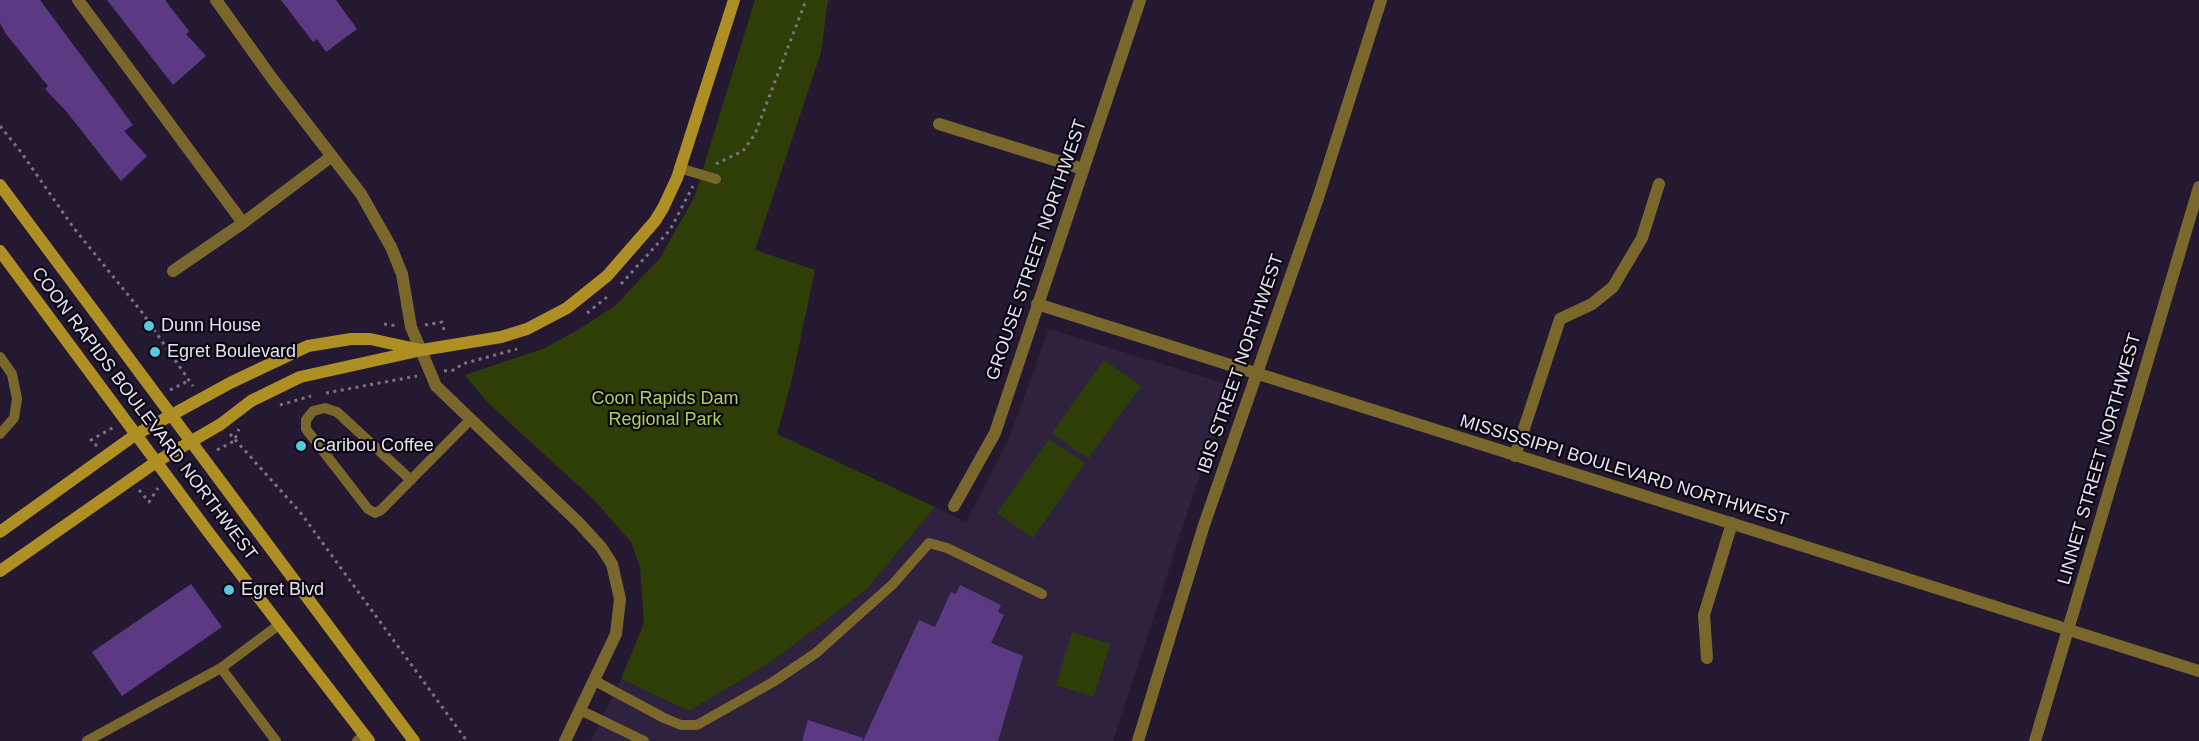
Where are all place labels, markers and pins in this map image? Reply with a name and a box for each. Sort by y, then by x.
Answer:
place label: Dunn House [161,315,261,337]
marker: Dunn House [142,319,156,333]
place label: Egret Boulevard [167,341,296,363]
marker: Egret Boulevard [148,345,162,359]
place label: Caribou Coffee [313,435,434,457]
marker: Caribou Coffee [294,439,308,453]
place label: Egret Blvd [241,579,324,601]
marker: Egret Blvd [222,583,236,597]

